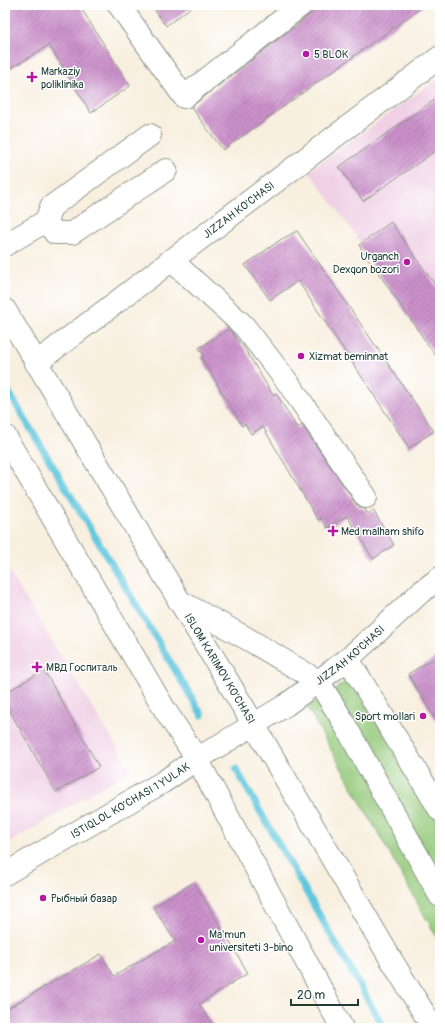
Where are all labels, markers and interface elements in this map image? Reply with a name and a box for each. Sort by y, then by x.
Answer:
place label: 5 BLOK [314,48,349,61]
marker: 5 BLOK [301,49,311,59]
place label: Markaziy poliklinika [41,65,84,91]
marker: Markaziy poliklinika [26,71,38,83]
street label: JIZZAH KO'CHASI [201,179,277,241]
place label: Urganch Dexqon bozori [333,250,399,276]
marker: Urganch Dexqon bozori [402,257,412,267]
place label: Xizmat beminnat [309,350,389,363]
marker: Xizmat beminnat [296,351,306,361]
place label: Med malham shifo [341,525,424,538]
marker: Med malham shifo [328,526,338,536]
street label: ISLOM KARIMOV KO'CHASI [182,611,258,726]
street label: JIZZAH KO'CHASI [313,623,387,688]
marker: МВД Госпиталь [31,661,43,673]
place label: МВД Госпиталь [46,661,118,674]
place label: Sport mollari [355,710,415,723]
marker: Sport mollari [418,711,428,721]
street label: ISTIQLOL KO'CHASI 1 YULAK [68,760,192,841]
place label: Рыбный базар [51,892,117,905]
marker: Рыбный базар [38,893,48,903]
place label: Ma'mun universiteti 3-bino [209,928,293,954]
marker: Ma'mun universiteti 3-bino [196,935,206,945]
scale bar [291,981,358,1007]
text: 20 m [297,988,326,1003]

